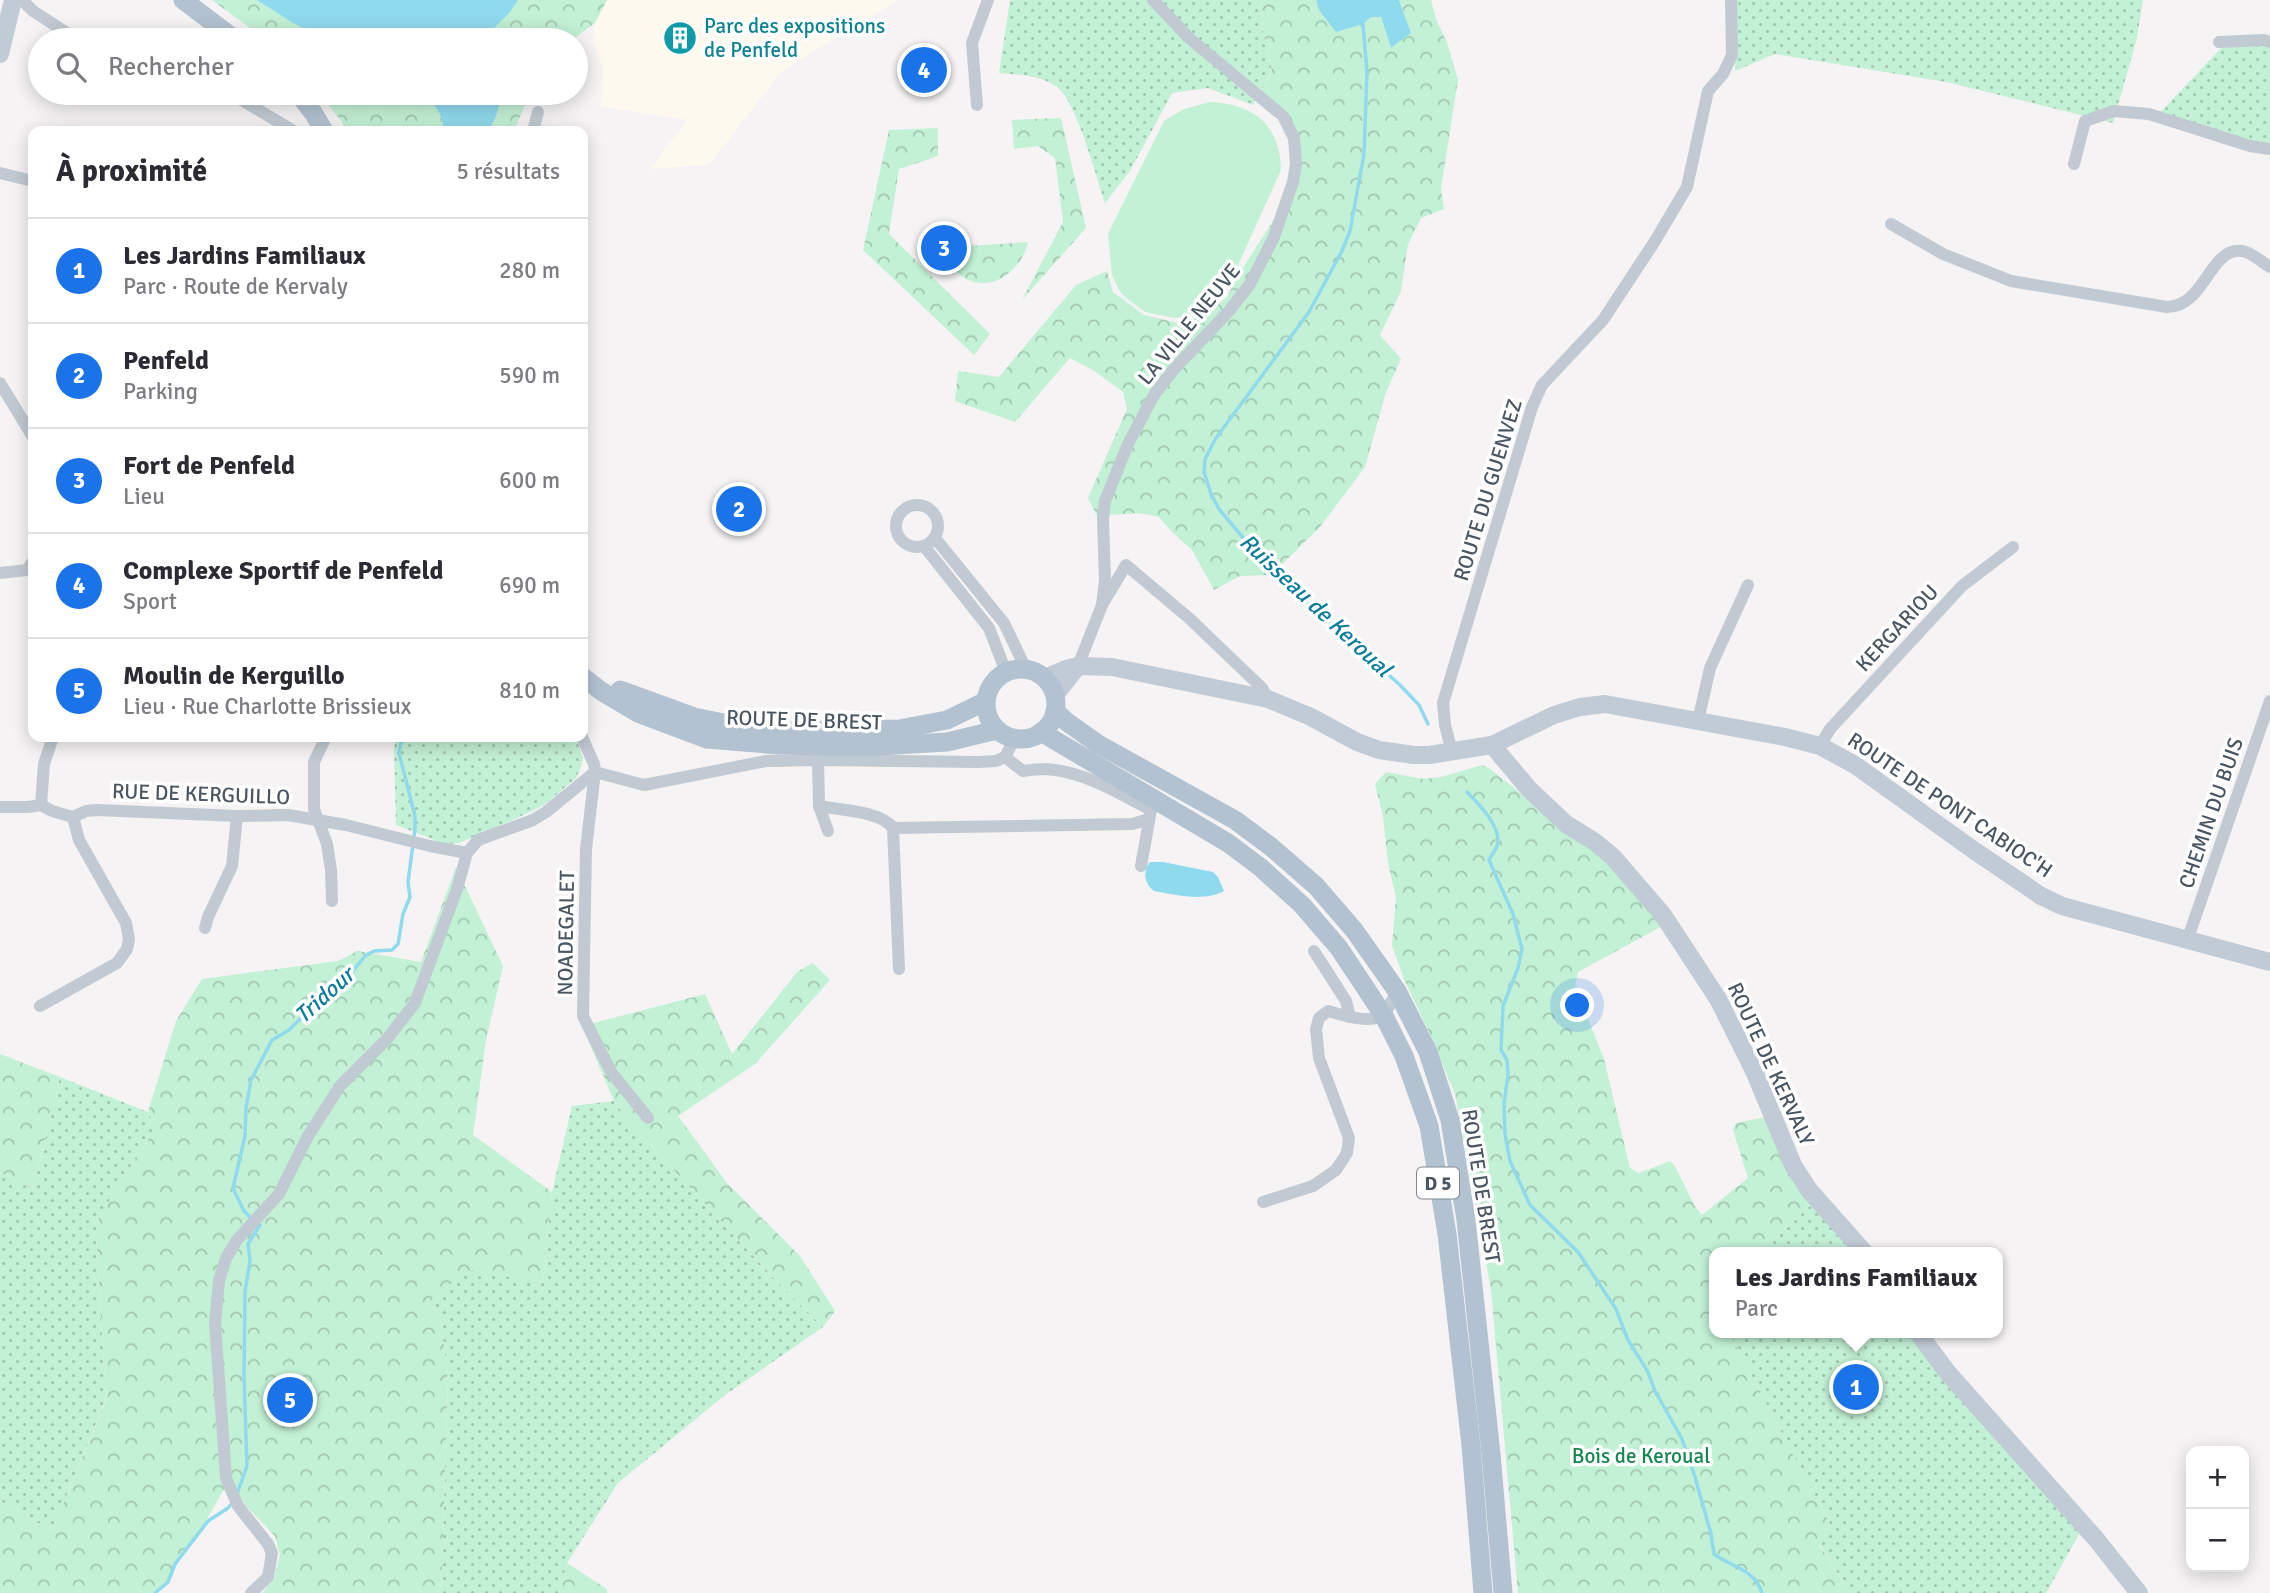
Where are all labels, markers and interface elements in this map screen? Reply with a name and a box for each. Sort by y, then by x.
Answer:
place label: Parc des expositions de Penfeld [704,13,885,63]
building icon: Parc des expositions de Penfeld [661,19,699,57]
search box [28,28,588,105]
pin: 4 [901,44,947,96]
icon: search [52,48,90,86]
text: Rechercher [108,51,234,83]
text: À proximité [56,153,207,190]
text: 5 résultats [456,157,560,186]
pin: 3 [921,222,967,274]
text: Les Jardins Familiaux [123,240,365,272]
text: 1 [73,256,85,285]
text: 280 m [499,256,560,285]
street label: LA VILLE NEUVE [1132,258,1246,390]
text: Parc · Route de Kervaly [123,272,348,301]
text: Penfeld [123,345,209,377]
text: 2 [73,361,85,390]
text: 590 m [499,361,560,390]
text: Parking [123,377,198,406]
street label: ROUTE DU GUENVEZ [1448,396,1528,584]
text: Fort de Penfeld [123,450,295,482]
text: 3 [73,466,85,495]
text: 600 m [499,466,560,495]
text: Lieu [123,482,165,511]
pin: 2 [716,483,762,535]
water label: Ruisseau de Keroual [1234,527,1399,685]
text: Complexe Sportif de Penfeld [123,555,443,587]
text: 4 [73,571,85,600]
text: 690 m [499,571,560,600]
street label: KERGARIOU [1850,579,1944,677]
text: Sport [123,587,177,616]
text: Moulin de Kerguillo [123,660,345,692]
text: 5 [73,676,85,705]
text: 810 m [499,676,560,705]
text: Lieu · Rue Charlotte Brissieux [123,692,411,721]
street label: ROUTE DE BREST [726,704,883,736]
street label: ROUTE DE PONT CABIOC'H [1843,727,2057,883]
street label: CHEMIN DU BUIS [2173,734,2249,892]
street label: RUE DE KERGUILLO [111,778,291,810]
street label: NOADEGALET [552,869,580,996]
water label: Tridour [288,959,363,1030]
street label: ROUTE DE KERVALY [1722,978,1820,1150]
your location [1560,988,1594,1022]
street label: ROUTE DE BREST [1456,1107,1506,1266]
road number: D 5 [1417,1168,1459,1198]
popup [1709,1247,2003,1338]
text: Les Jardins Familiaux [1735,1262,1977,1294]
text: Parc [1735,1294,1778,1323]
pin: 1 [1833,1361,1879,1413]
pin: 5 [267,1374,313,1426]
park label: Bois de Keroual [1572,1443,1710,1469]
map controls [2186,1446,2249,1572]
button: + [2186,1446,2249,1509]
button: − [2186,1509,2249,1572]

